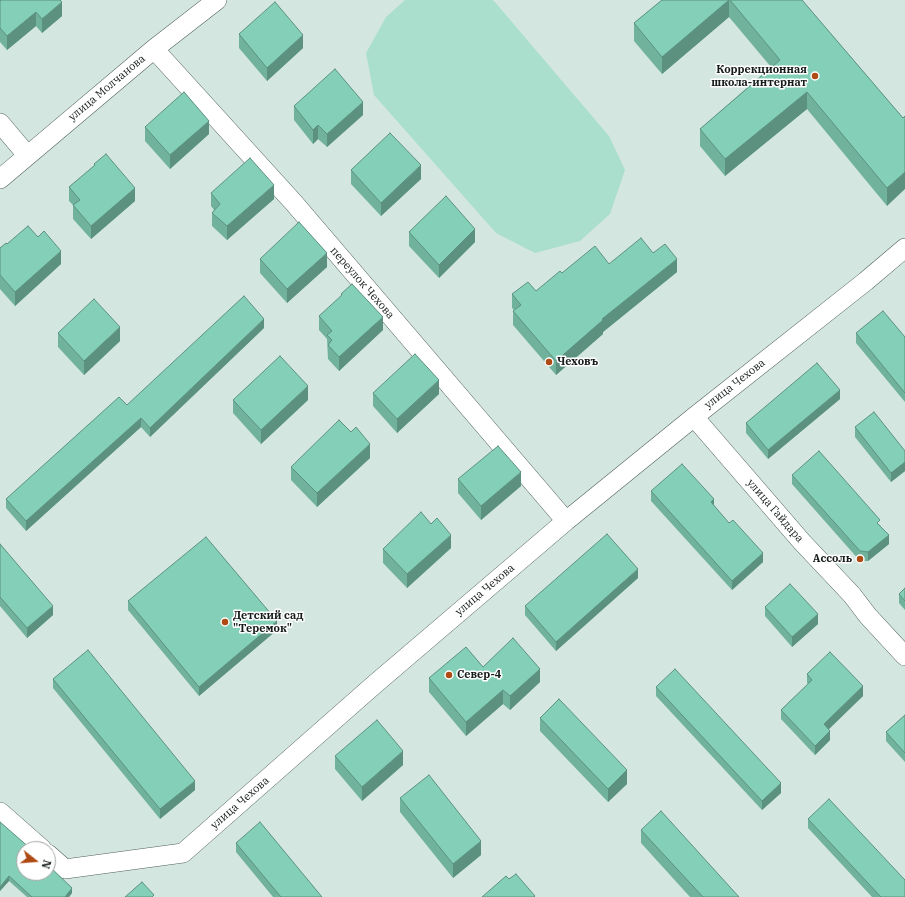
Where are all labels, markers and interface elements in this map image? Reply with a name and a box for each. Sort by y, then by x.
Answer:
street label: улица Молчанова [66,52,148,124]
place label: Коррекционная школа-интернат [711,63,807,89]
marker: Коррекционная школа-интернат [810,71,820,81]
street label: переулок Чехова [327,244,397,322]
place label: Чеховъ [557,355,598,369]
street label: улица Чехова [702,356,768,412]
marker: Чеховъ [544,357,554,367]
street label: улица Гайдара [744,477,806,545]
place label: Ассоль [813,552,852,566]
marker: Ассоль [855,554,865,564]
street label: улица Чехова [453,561,517,619]
place label: Детский сад "Теремок" [233,609,303,635]
marker: Детский сад "Теремок" [220,617,230,627]
place label: Север-4 [457,668,501,682]
marker: Север-4 [444,670,454,680]
street label: улица Чехова [208,774,272,832]
north arrow [16,841,56,881]
text: N [39,858,54,870]

